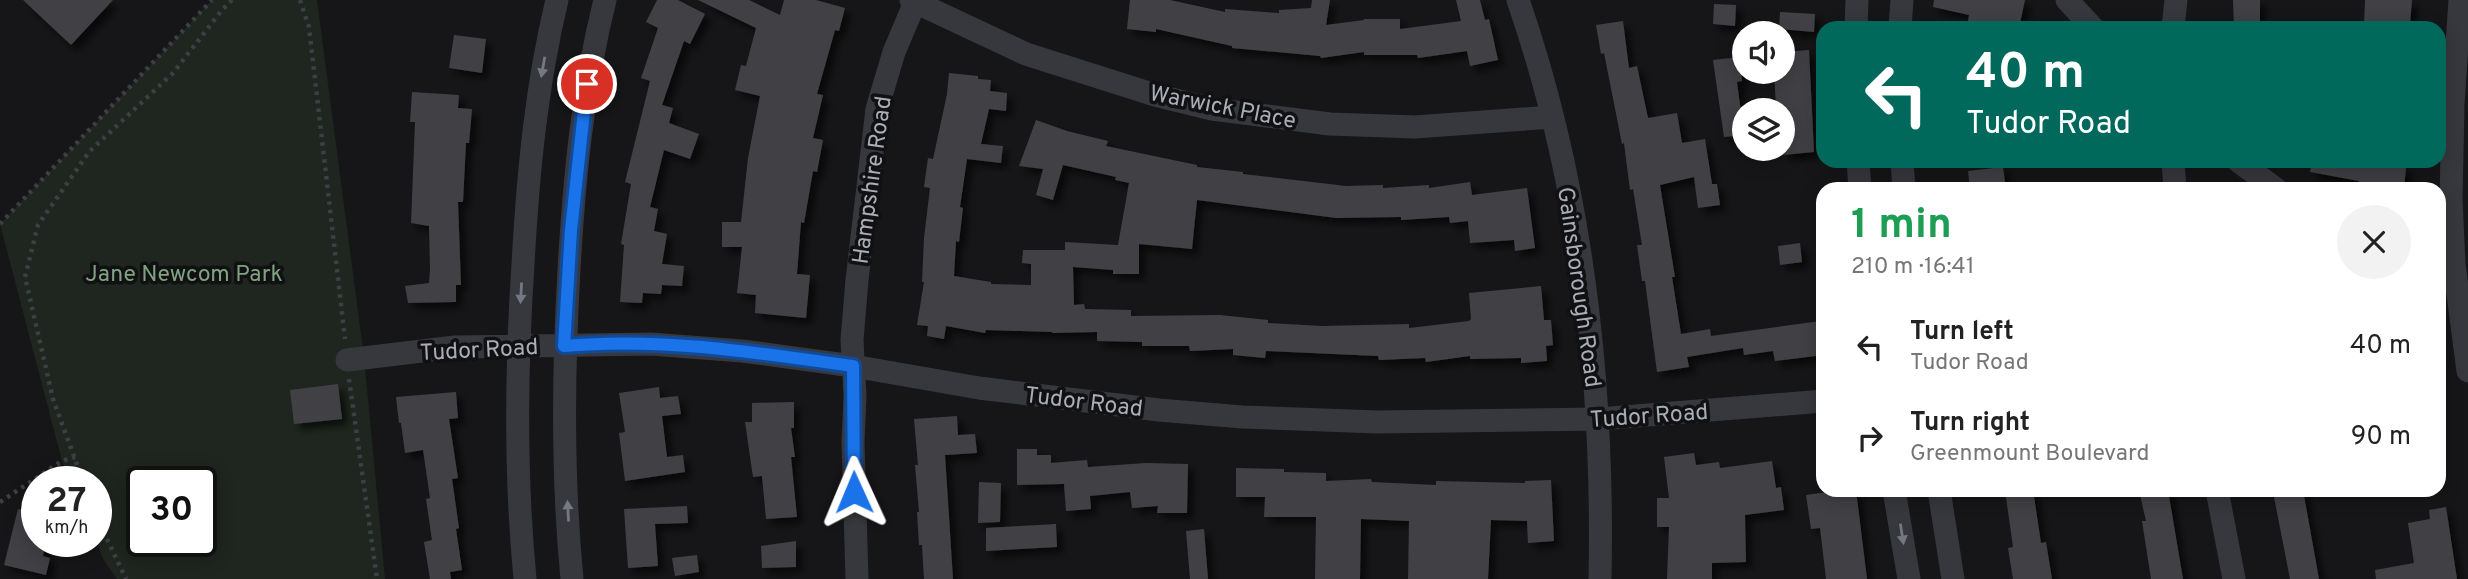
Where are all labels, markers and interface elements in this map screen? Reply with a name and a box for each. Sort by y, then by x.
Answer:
map controls [1732,21,1795,161]
button: sound [1732,21,1795,84]
text: 40 m [1966,44,2085,106]
icon: left [1851,49,1942,140]
pin [557,54,617,114]
one-way arrow [537,56,548,78]
icon: arrive [568,65,606,103]
street label: Warwick Place [1147,80,1298,137]
street label: Hampshire Road [847,94,900,266]
button: layers [1732,98,1795,161]
text: Tudor Road [1966,105,2131,145]
street label: Gainsborough Road [1549,185,1606,389]
text: 1 min [1851,200,1952,253]
button: close [2337,205,2411,279]
text: 210 m · 16:41 [1851,253,1974,282]
park label: Jane Newcom Park [85,261,283,290]
one-way arrow [515,282,526,304]
text: Turn left [1910,316,2014,349]
icon: left [1851,328,1889,366]
text: 40 m [2350,330,2411,363]
street label: Tudor Road [419,334,539,369]
text: Tudor Road [1910,349,2029,378]
street label: Tudor Road [1023,382,1144,425]
street label: Tudor Road [1589,399,1709,436]
text: Turn right [1910,407,2030,440]
icon: right [1851,419,1889,457]
text: 90 m [2351,421,2411,454]
text: Greenmount Boulevard [1910,440,2149,469]
position arrow [817,455,891,529]
speed limit sign: 30 [126,466,217,557]
text: 27 [47,480,86,524]
one-way arrow [562,500,573,522]
text: km/h [45,517,88,540]
one-way arrow [1896,524,1907,546]

